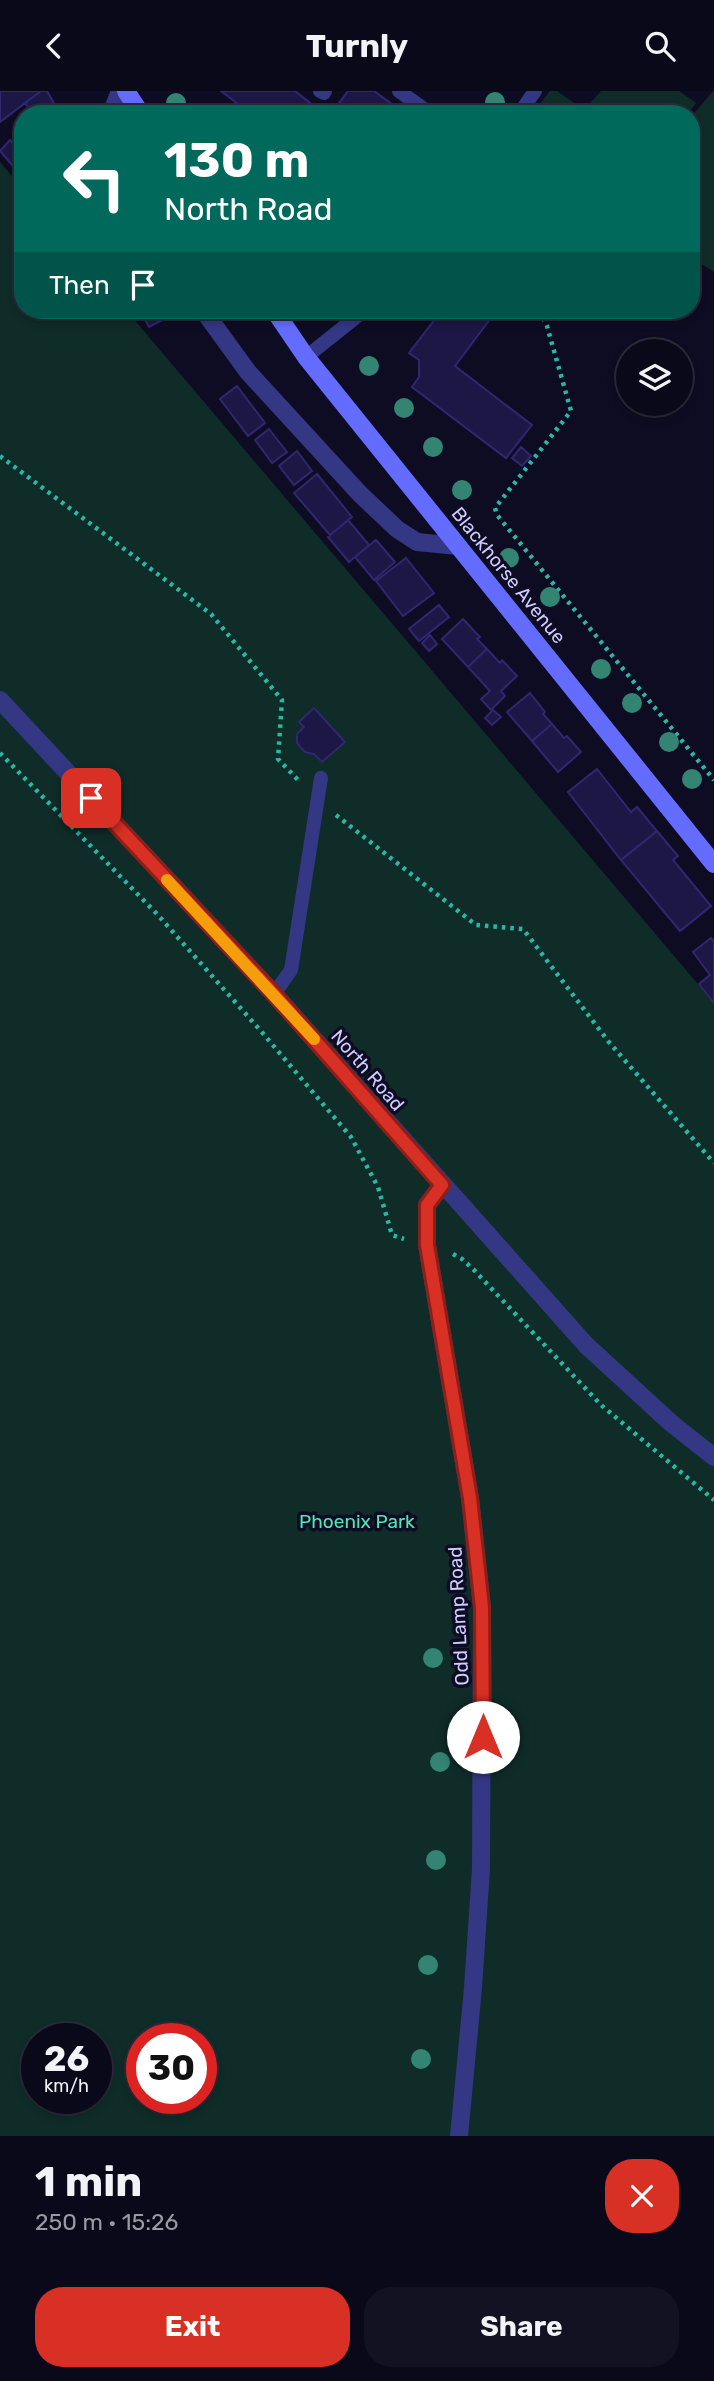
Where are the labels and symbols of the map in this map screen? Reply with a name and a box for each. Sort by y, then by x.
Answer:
street label: Blackhorse Avenue [447,502,571,648]
pin [61,768,121,828]
street label: North Road [326,1025,409,1116]
park label: Phoenix Park [299,1510,415,1533]
street label: Odd Lamp Road [443,1546,474,1686]
position arrow [446,1700,520,1774]
speed limit sign: 30 [126,2023,217,2114]

